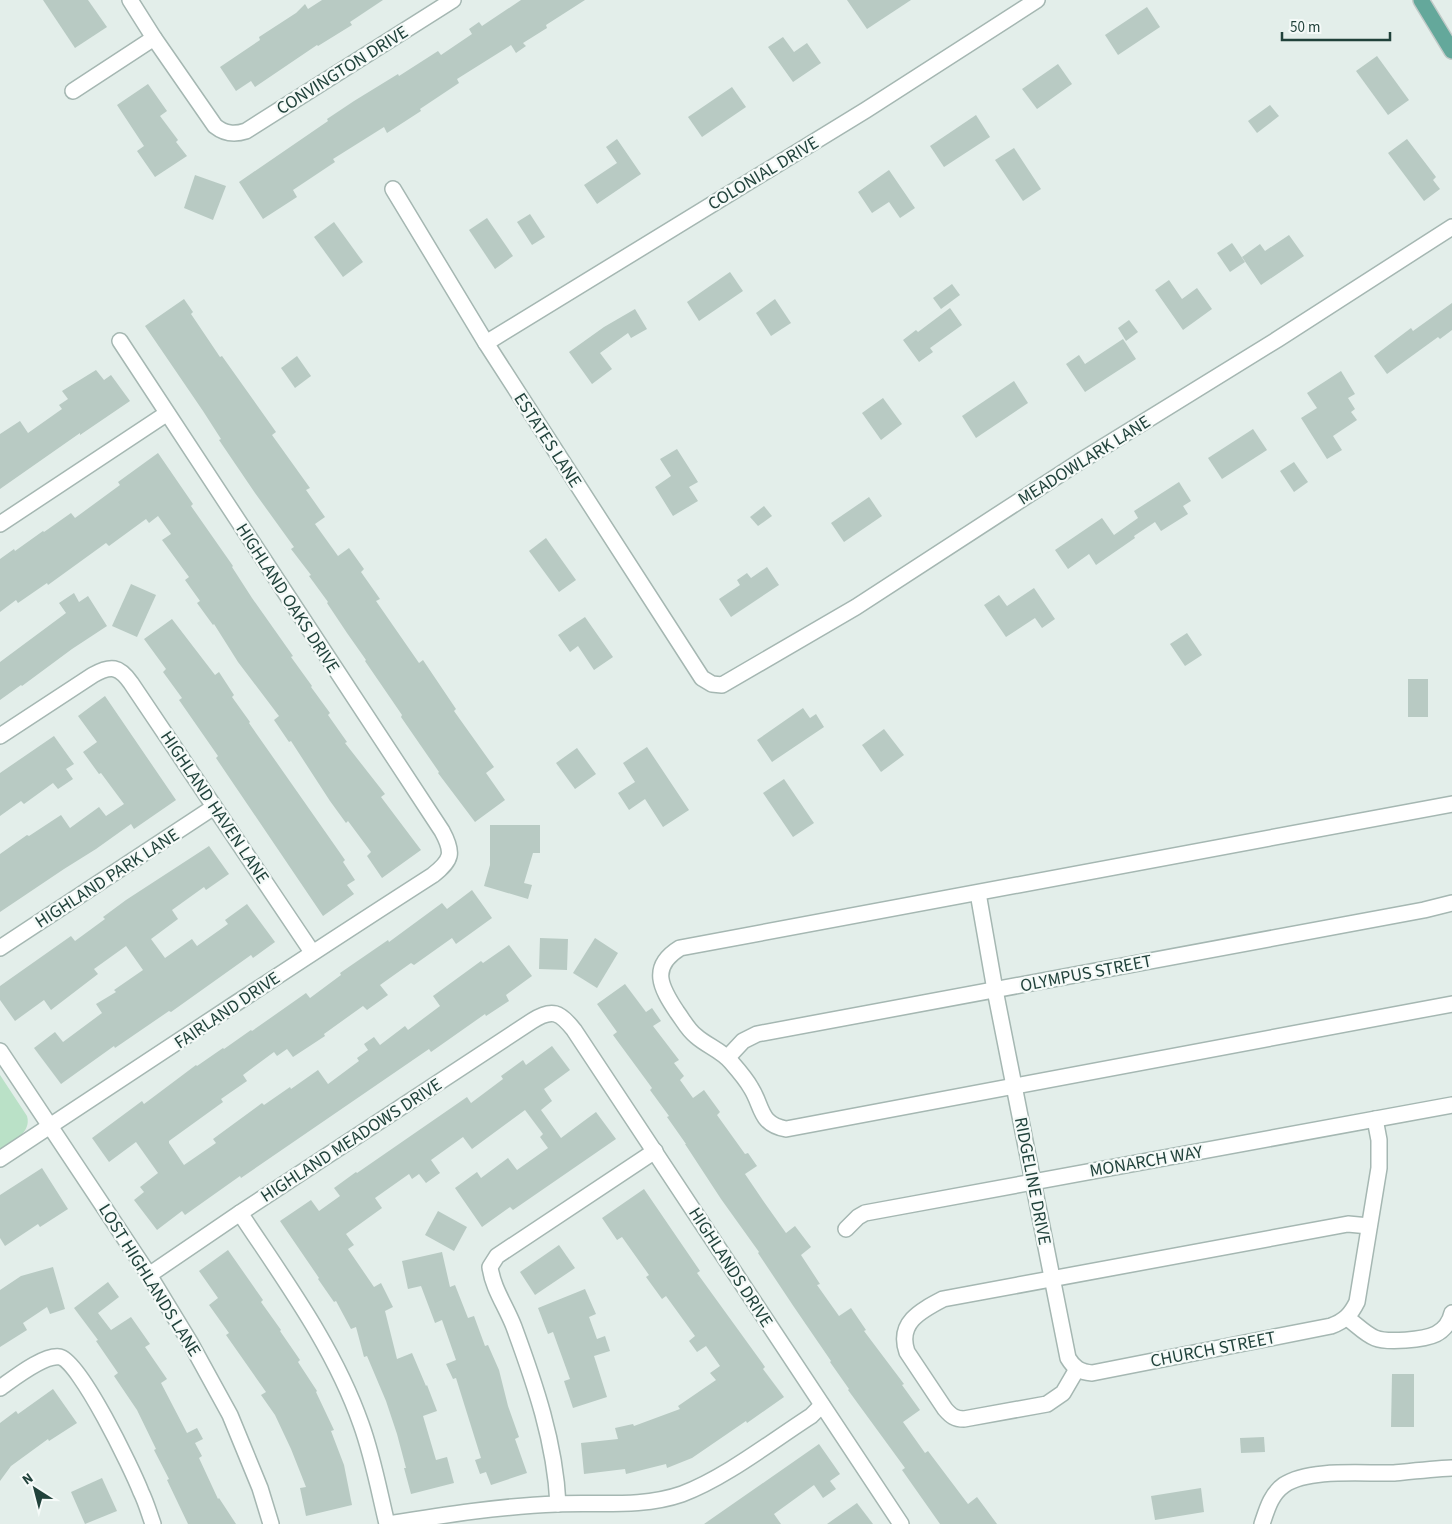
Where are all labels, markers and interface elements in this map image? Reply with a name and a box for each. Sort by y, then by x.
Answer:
scale bar [1282,10,1390,42]
text: 50 m [1290,17,1320,38]
street label: CONVINGTON DRIVE [272,20,413,121]
street label: COLONIAL DRIVE [703,130,823,216]
street label: ESTATES LANE [508,388,588,493]
street label: MEADOWLARK LANE [1013,410,1155,511]
street label: HIGHLAND OAKS DRIVE [230,518,345,678]
street label: HIGHLAND HAVEN LANE [154,726,275,889]
street label: HIGHLAND PARK LANE [30,822,184,934]
street label: OLYMPUS STREET [1018,948,1154,999]
street label: FAIRLAND DRIVE [169,966,285,1055]
street label: HIGHLAND MEADOWS DRIVE [256,1072,447,1208]
street label: RIDGELINE DRIVE [1008,1115,1057,1247]
street label: MONARCH WAY [1088,1139,1205,1184]
street label: LOST HIGHLANDS LANE [92,1199,207,1362]
street label: HIGHLANDS DRIVE [682,1202,779,1332]
street label: CHURCH STREET [1148,1325,1278,1374]
north arrow [10,1464,60,1514]
text: N [18,1468,38,1490]

